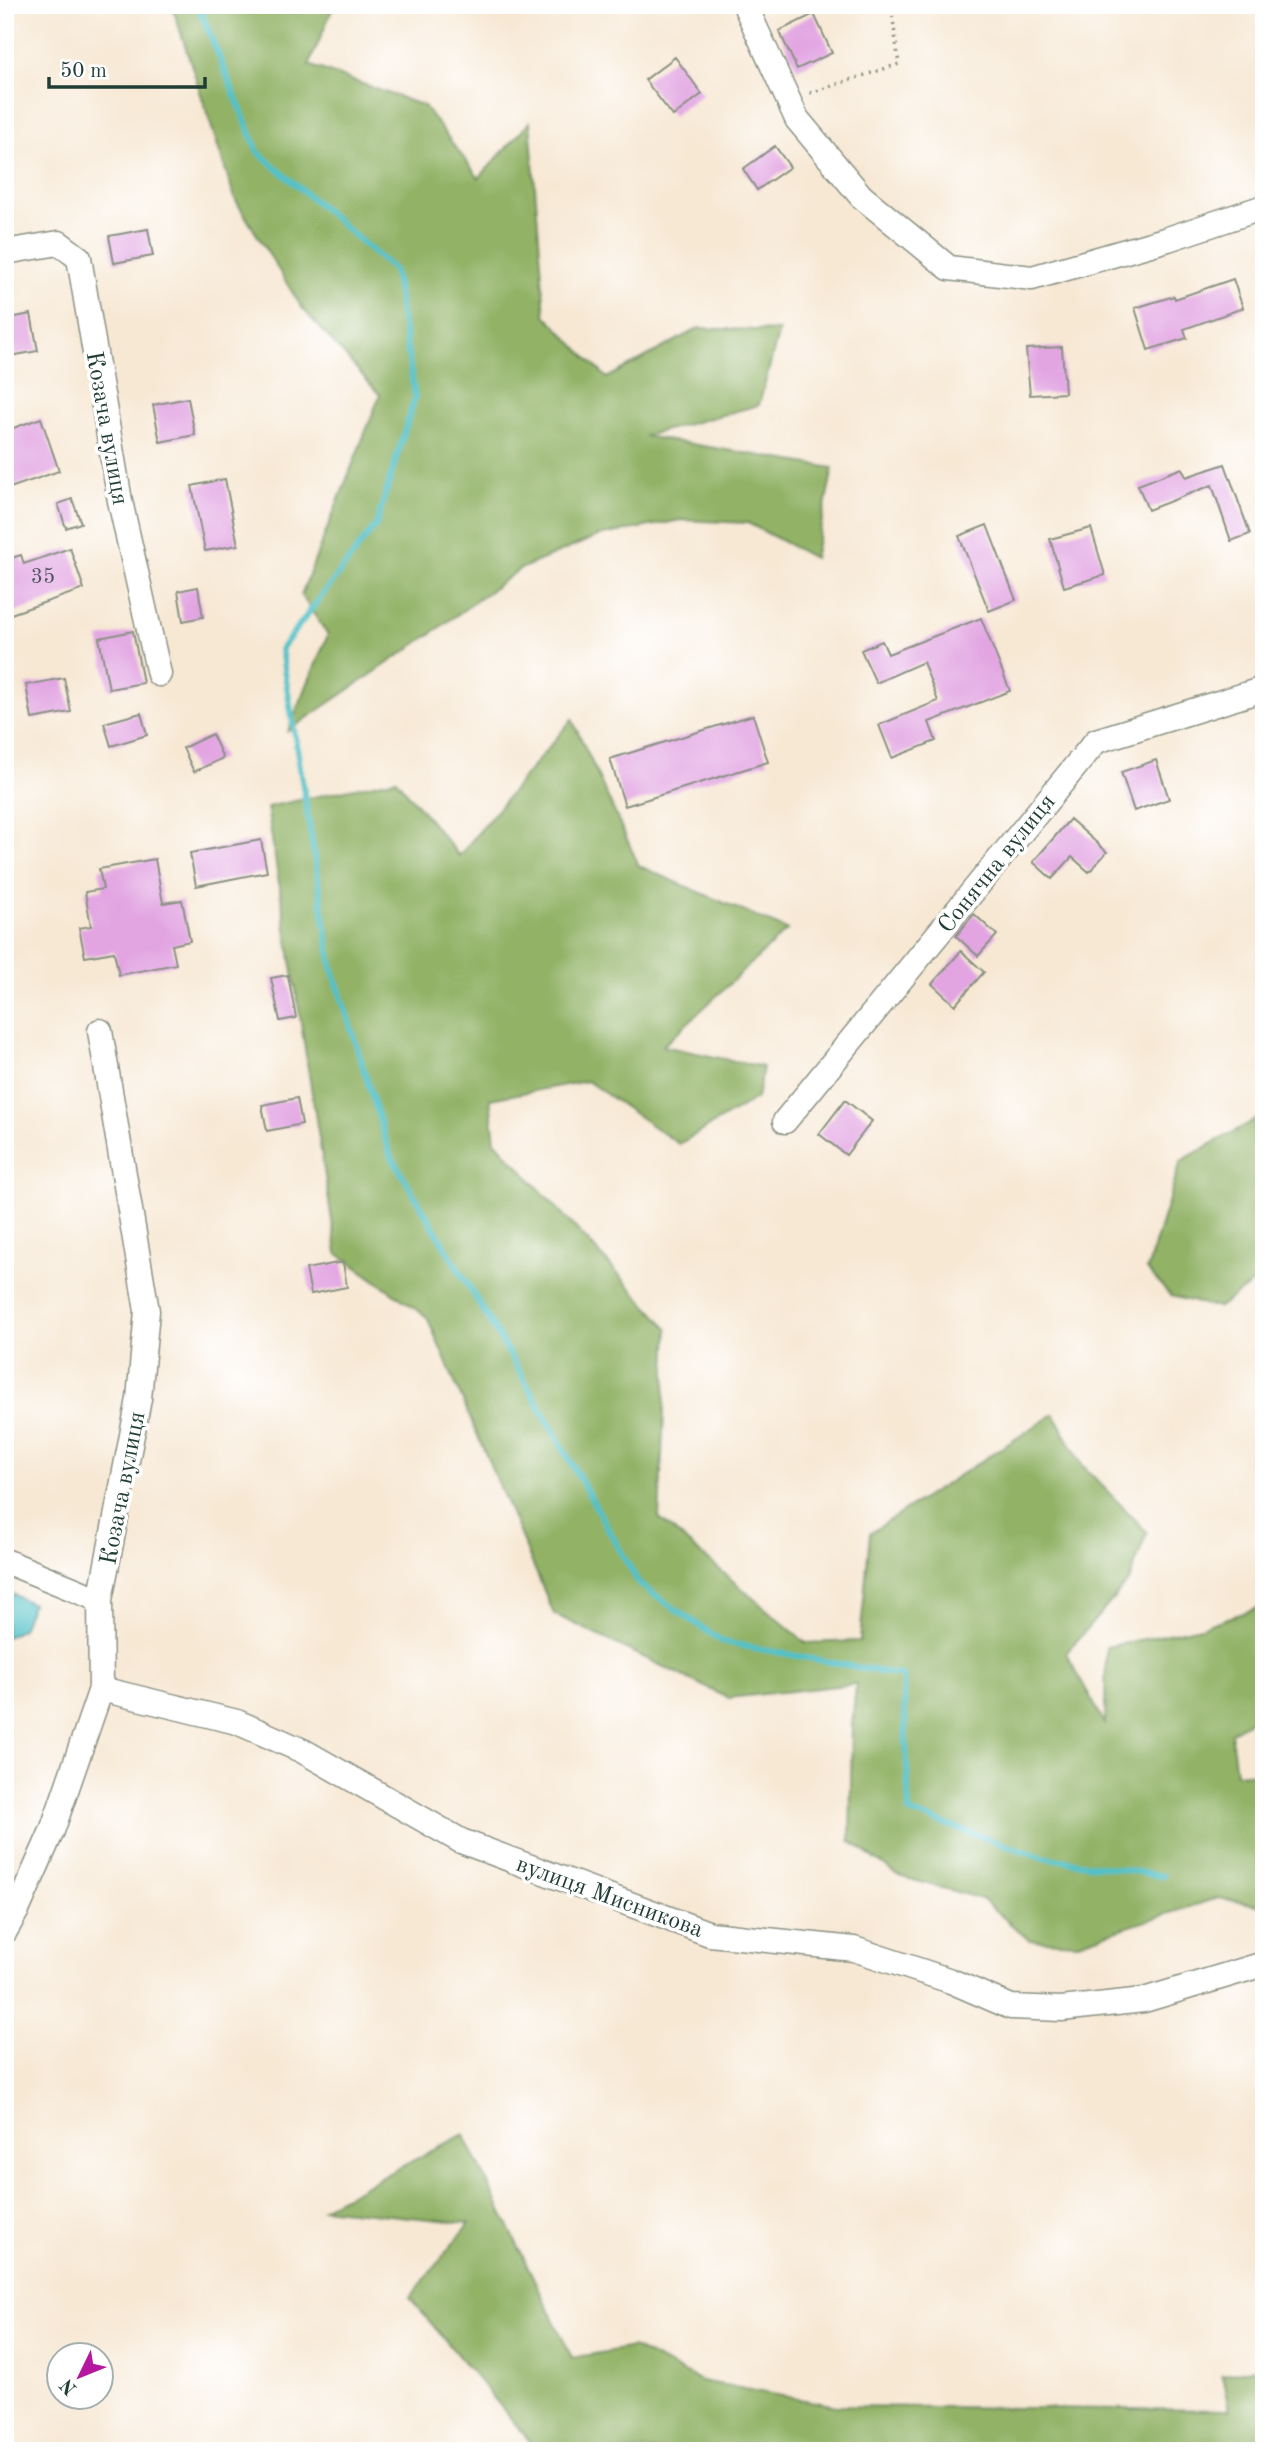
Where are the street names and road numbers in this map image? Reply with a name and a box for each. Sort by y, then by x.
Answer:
street label: Козача вулиця [81,350,131,507]
street label: Сонячна вулиця [934,790,1061,938]
street label: Козача вулиця [97,1410,151,1567]
street label: вулиця Мисникова [513,1853,706,1943]

